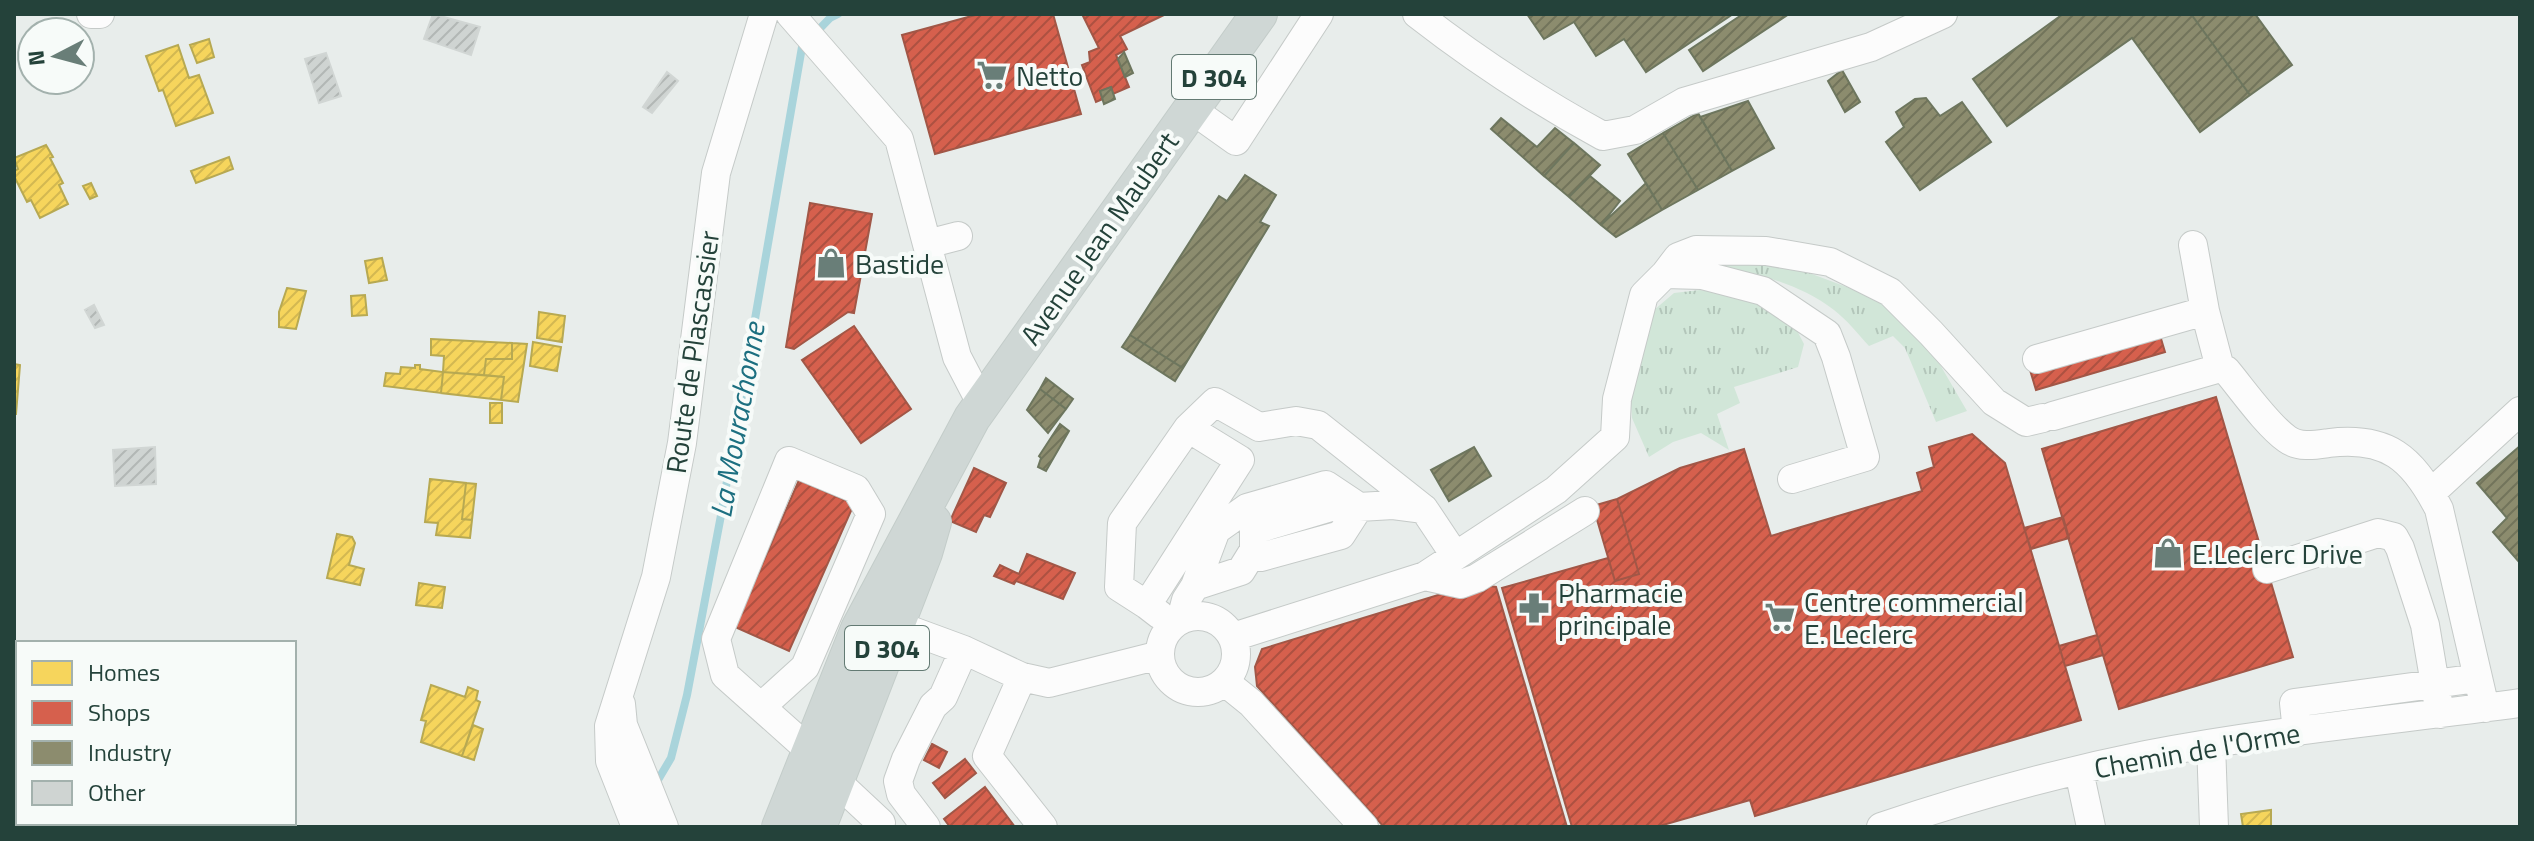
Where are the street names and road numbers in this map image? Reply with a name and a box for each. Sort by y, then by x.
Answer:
road number: D 304 [1172,55,1256,99]
street label: Avenue Jean Maubert [1009,122,1189,353]
street label: Route de Plascassier [654,228,730,476]
road number: D 304 [845,626,929,670]
street label: Chemin de l'Orme [2091,711,2303,789]

